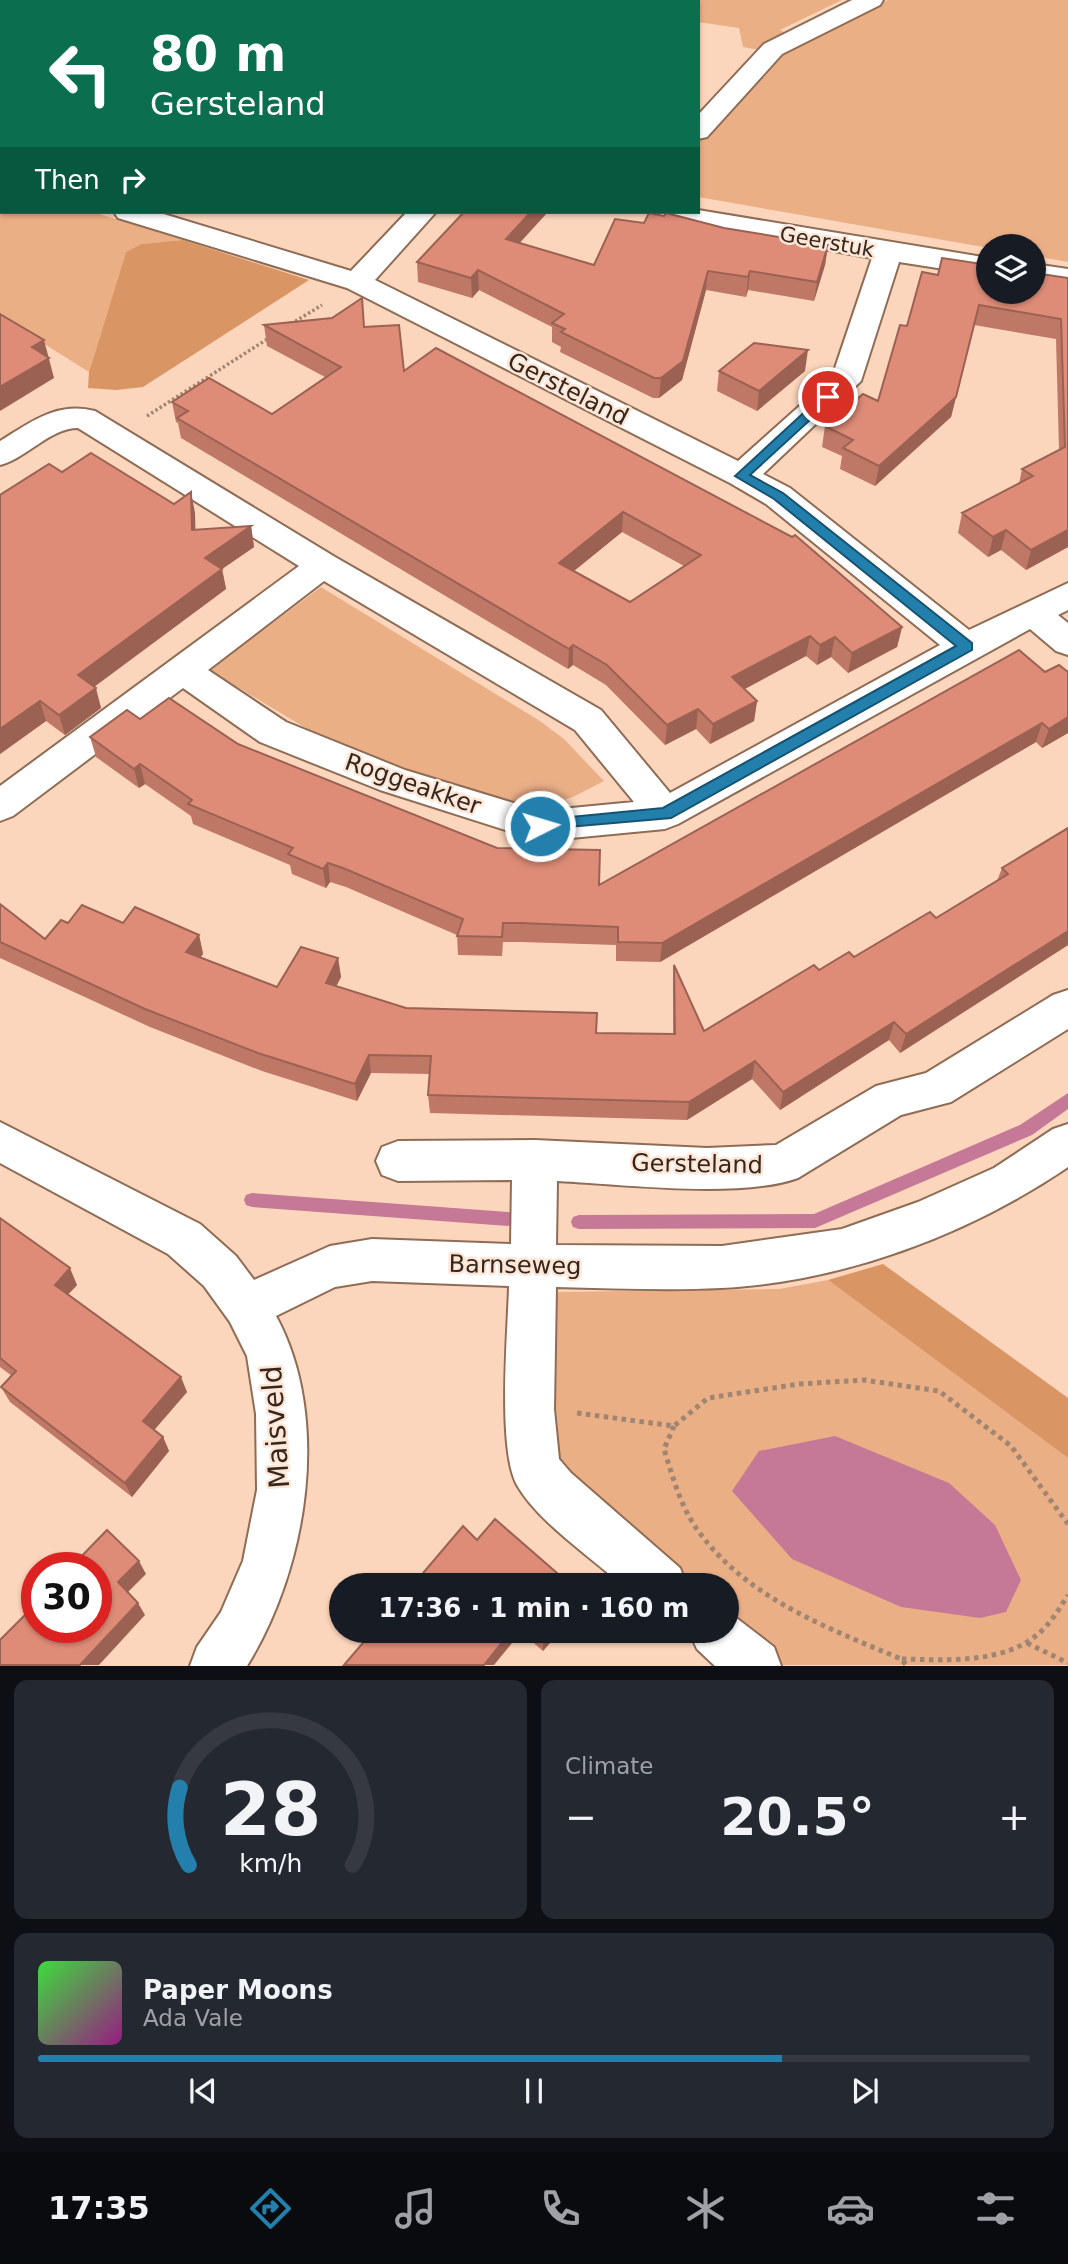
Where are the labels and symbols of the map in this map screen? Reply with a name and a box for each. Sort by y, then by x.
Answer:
street label: Geerstuk [778,222,877,262]
street label: Gersteland [503,347,633,431]
pin [798,367,858,427]
street label: Roggeakker [341,748,485,820]
position arrow [503,789,577,863]
street label: Gersteland [631,1149,763,1179]
street label: Barnseweg [448,1250,582,1280]
street label: Maisveld [255,1364,296,1489]
speed limit sign: 30 [21,1552,112,1643]

